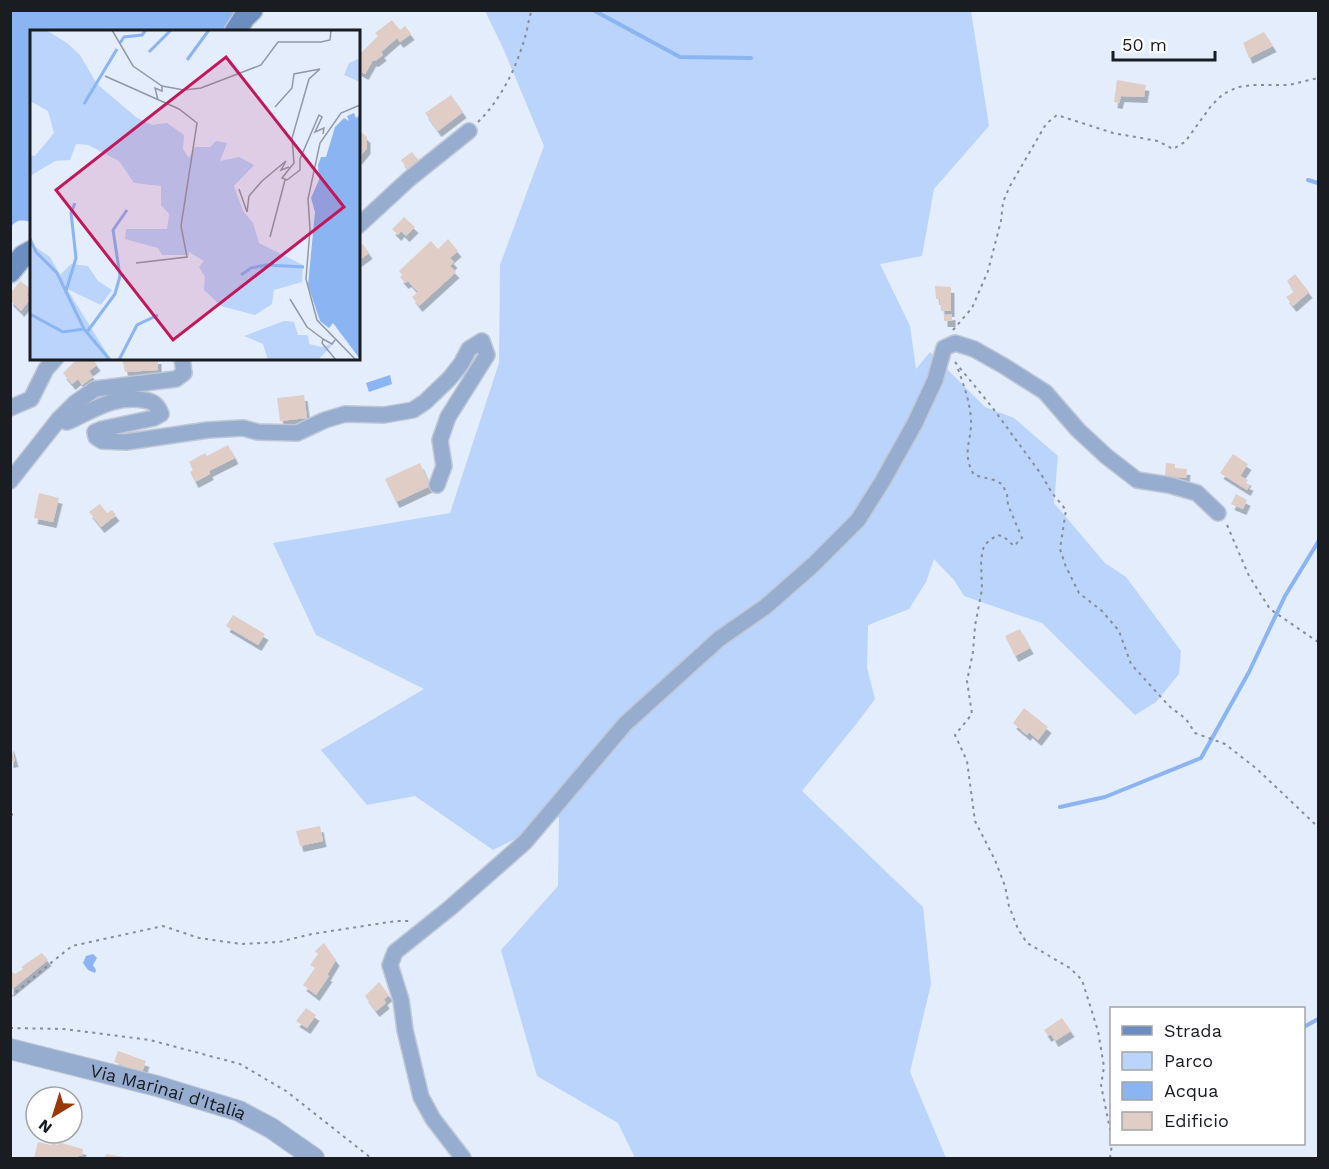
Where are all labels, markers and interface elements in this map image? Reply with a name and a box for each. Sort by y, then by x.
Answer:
scale bar [1113,24,1215,62]
inset map [30,30,360,360]
text: 50 m [1122,34,1167,55]
legend [1110,1007,1305,1145]
text: Strada [1164,1020,1222,1041]
text: Parco [1164,1050,1213,1071]
street label: Via Marinai d'Italia [88,1059,250,1124]
text: Acqua [1164,1080,1218,1101]
north arrow [24,1085,84,1145]
text: Edificio [1164,1110,1229,1131]
text: N [35,1115,56,1138]

